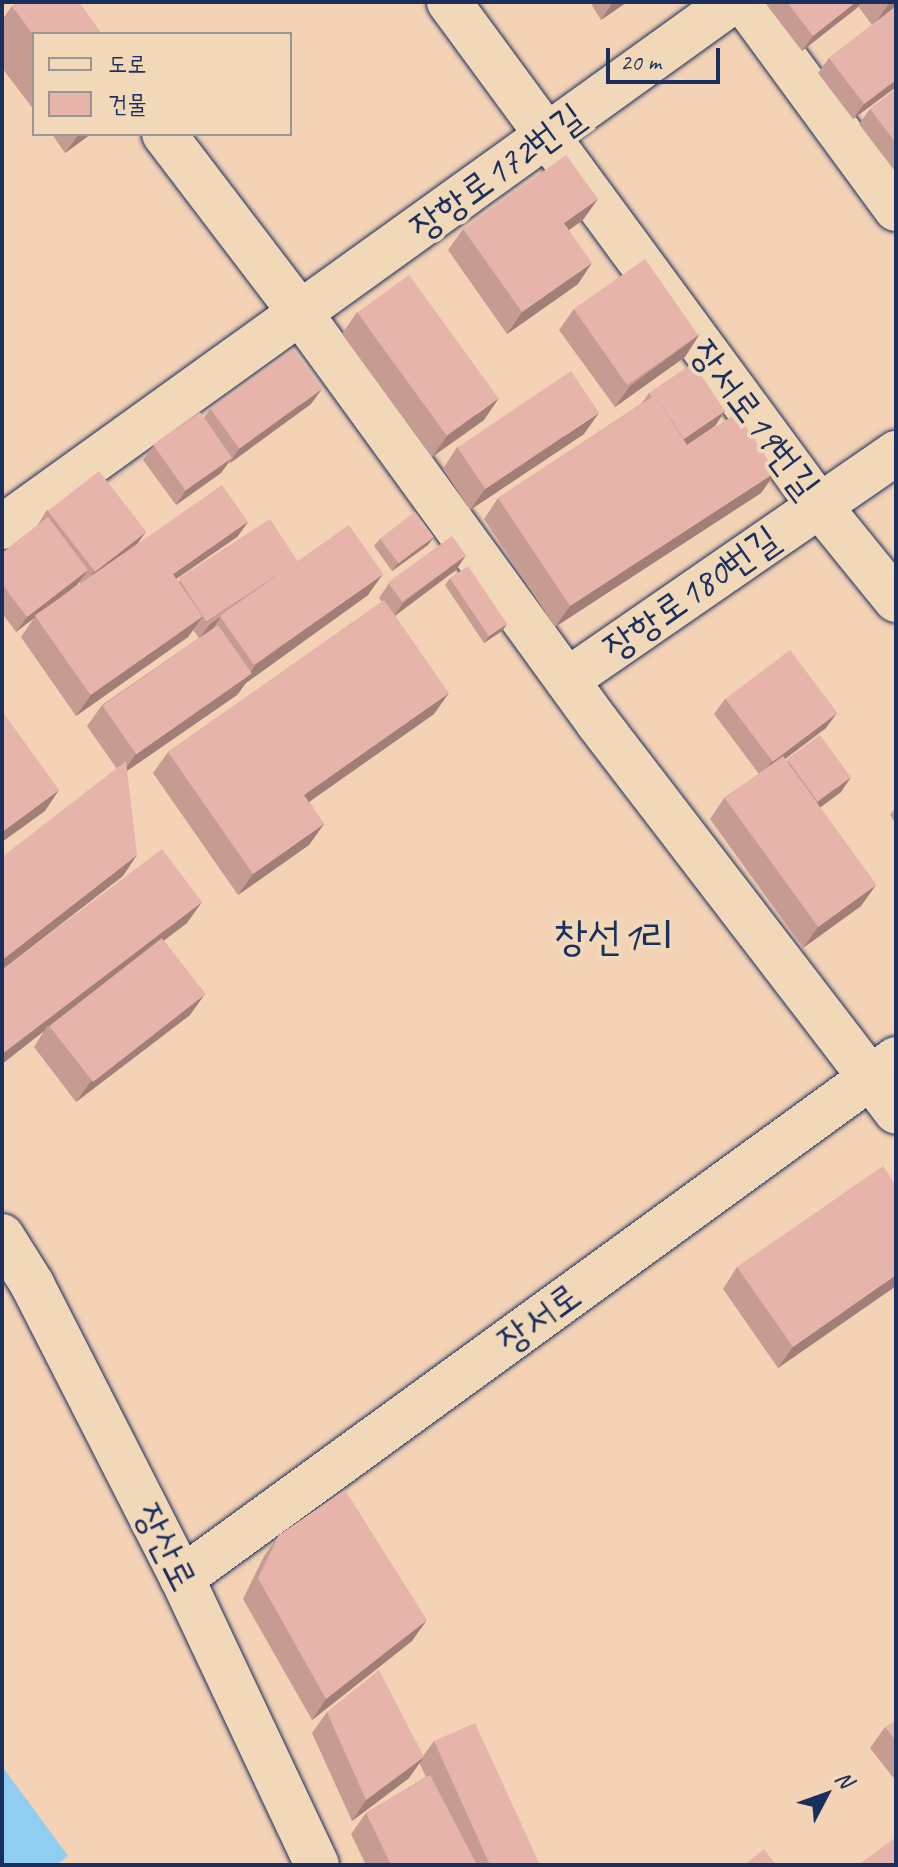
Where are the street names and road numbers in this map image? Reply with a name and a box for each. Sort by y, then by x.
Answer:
street label: 장항로172번길 [401,94,593,250]
street label: 장서로19번길 [680,331,830,507]
street label: 장항로180번길 [594,516,788,670]
street label: 장서로 [488,1273,590,1363]
street label: 장산로 [125,1496,207,1598]

